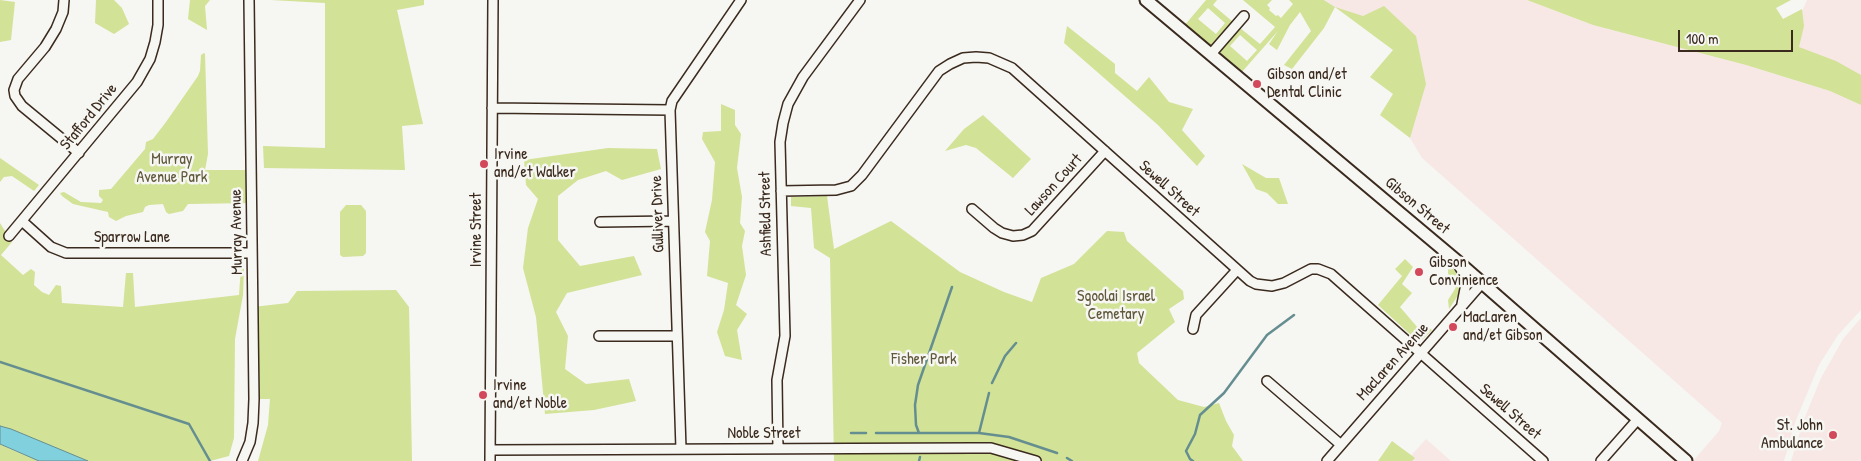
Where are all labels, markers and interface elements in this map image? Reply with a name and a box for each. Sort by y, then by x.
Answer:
scale bar [1681,20,1796,52]
text: 100 m [1686,28,1719,49]
place label: Gibson and/et Dental Clinic [1267,65,1347,103]
marker: Gibson and/et Dental Clinic [1251,78,1263,90]
street label: Stafford Drive [56,80,122,154]
place label: Irvine and/et Walker [494,145,576,183]
park label: Murray Avenue Park [136,150,208,188]
street label: Lawson Court [1021,150,1087,220]
street label: Sewell Street [1135,157,1203,221]
marker: Irvine and/et Walker [478,158,490,170]
street label: Ashfield Street [756,171,776,257]
street label: Gibson Street [1381,173,1453,239]
street label: Gulliver Drive [647,175,669,253]
street label: Murray Avenue [227,189,247,275]
street label: Irvine Street [467,193,487,267]
street label: Sparrow Lane [94,228,170,248]
place label: Gibson Convinience [1429,253,1498,291]
marker: Gibson Convinience [1413,266,1425,278]
park label: Sgoolai Israel Cemetary [1077,287,1155,325]
place label: MacLaren and/et Gibson [1463,308,1543,346]
street label: MacLaren Avenue [1353,319,1433,405]
marker: MacLaren and/et Gibson [1447,321,1459,333]
park label: Fisher Park [891,350,957,370]
place label: Irvine and/et Noble [493,376,567,414]
street label: Sewell Street [1475,380,1545,444]
marker: Irvine and/et Noble [477,389,489,401]
place label: St. John Ambulance [1761,416,1823,454]
street label: Noble Street [727,424,801,444]
marker: St. John Ambulance [1827,429,1839,441]

